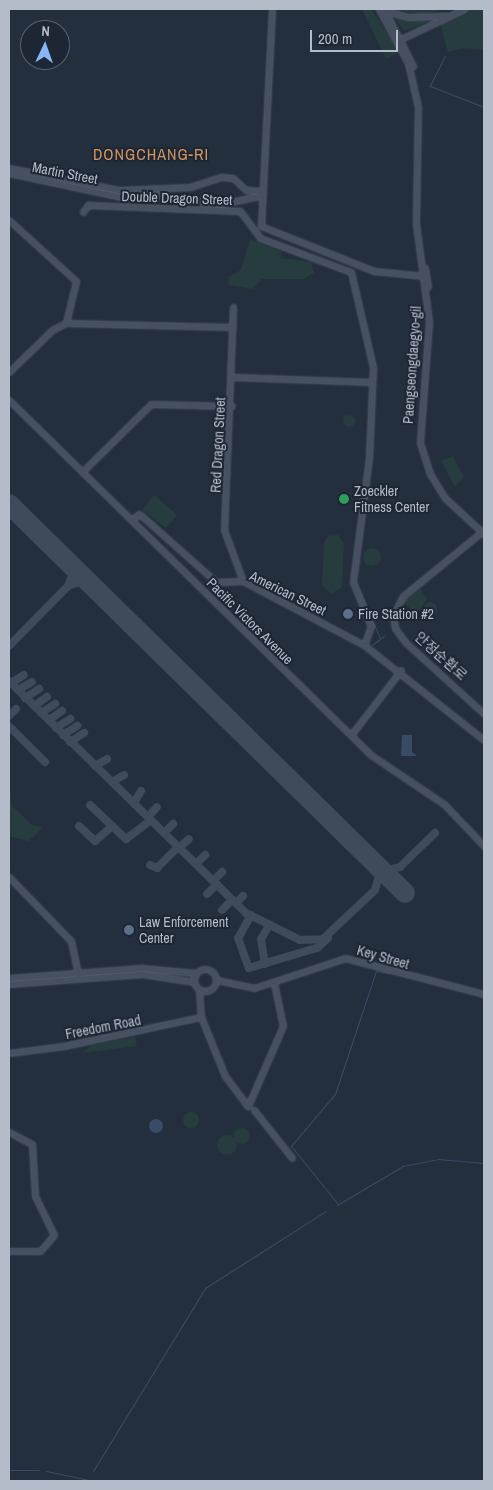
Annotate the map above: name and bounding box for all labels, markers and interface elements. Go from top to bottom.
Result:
north arrow [20,20,70,70]
scale bar [313,20,400,52]
text: N [41,22,50,40]
text: 200 m [318,28,352,49]
district label: DONGCHANG-RI [91,144,211,164]
street label: Martin Street [31,158,99,188]
street label: Double Dragon Street [121,188,233,208]
street label: Paengseongdaegyo-gil [400,306,424,424]
street label: Red Dragon Street [207,397,229,493]
place label: Zoeckler Fitness Center [354,483,429,516]
marker: Zoeckler Fitness Center [338,493,350,505]
street label: American Street [247,567,329,619]
street label: Pacific Victors Avenue [203,574,297,668]
place label: Fire Station #2 [358,606,434,622]
marker: Fire Station #2 [342,608,354,620]
street label: 안정순환로 [411,628,471,684]
place label: Law Enforcement Center [139,914,228,946]
marker: Law Enforcement Center [123,924,135,936]
street label: Key Street [355,942,411,972]
street label: Freedom Road [64,1011,142,1043]

